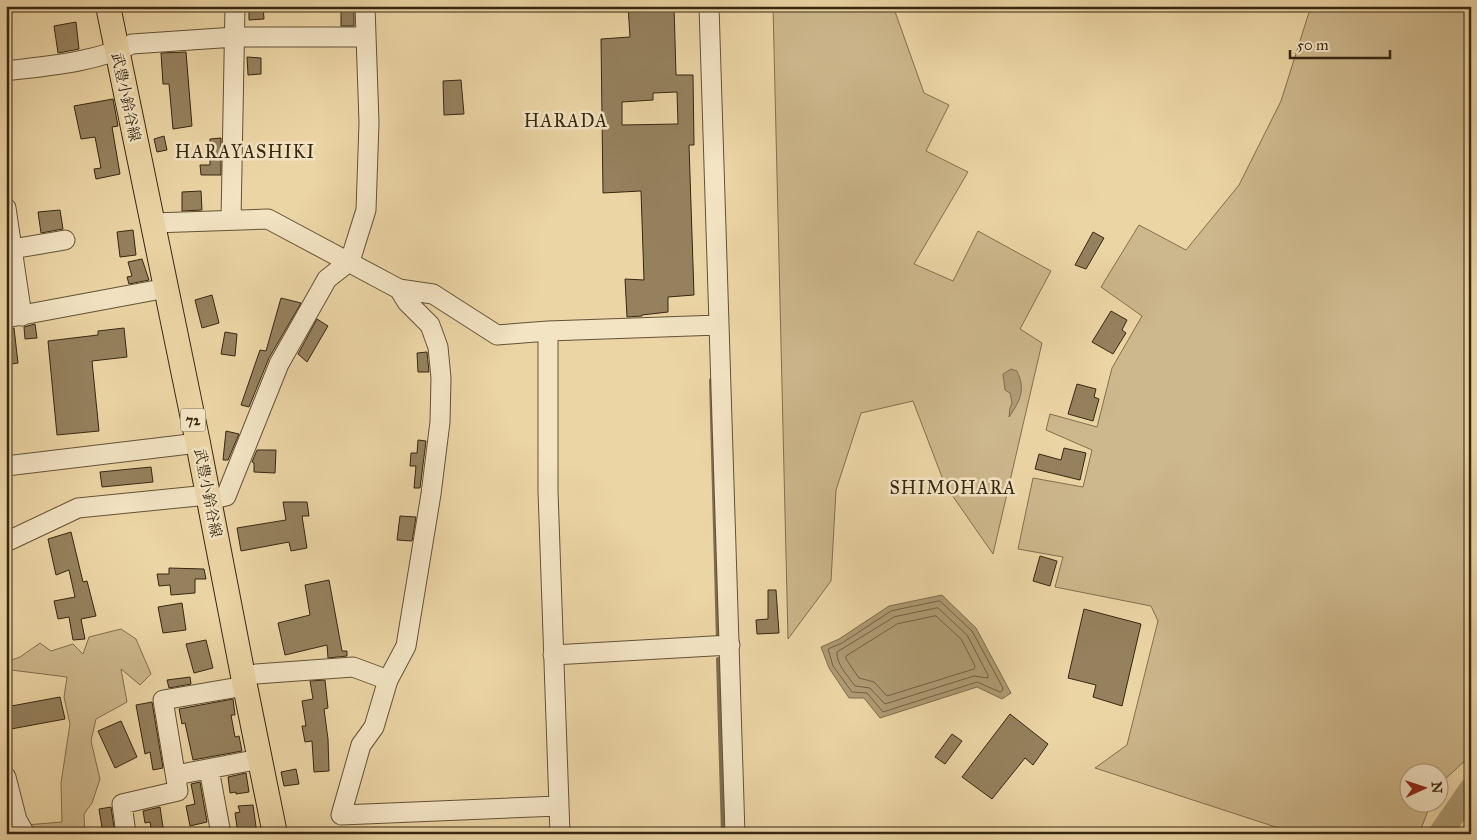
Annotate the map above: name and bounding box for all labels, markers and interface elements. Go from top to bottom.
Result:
scale bar [1290,28,1390,60]
text: 50 m [1297,36,1329,54]
street label: 武豊小鈴谷線 [108,51,144,143]
district label: HARADA [524,110,608,132]
district label: HARAYASHIKI [175,141,315,163]
road number: 72 [180,408,206,432]
street label: 武豊小鈴谷線 [191,447,225,539]
district label: SHIMOHARA [890,477,1017,499]
north arrow [1400,762,1450,812]
text: N [1428,781,1445,794]

